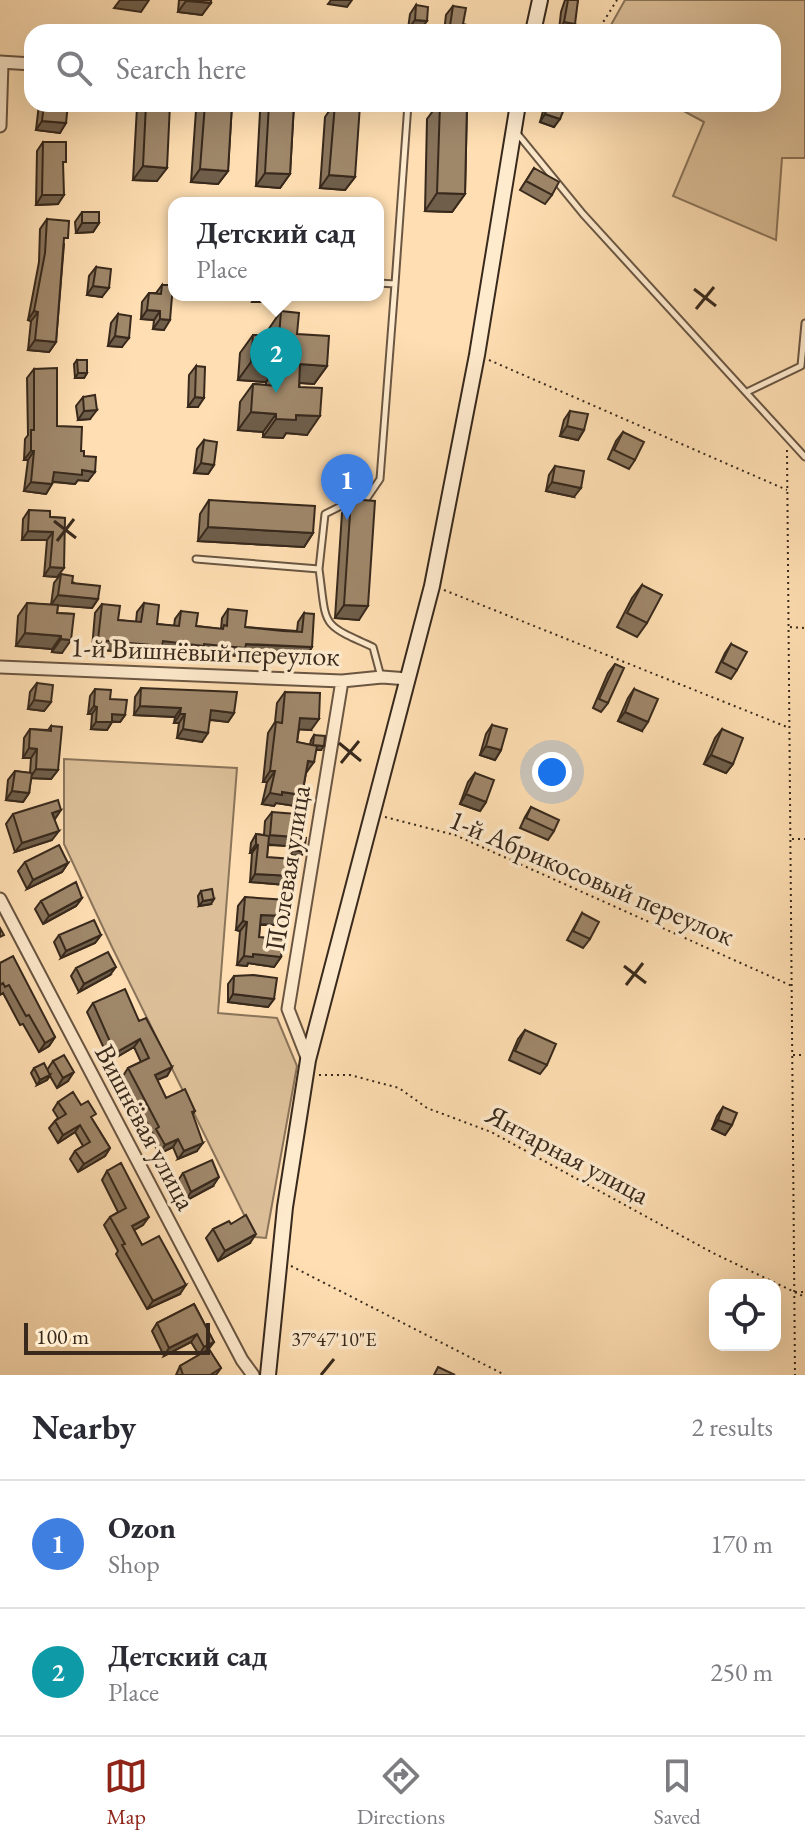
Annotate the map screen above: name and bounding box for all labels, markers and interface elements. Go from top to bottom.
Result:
search box [24,24,781,112]
icon: search [52,46,96,90]
text: Search here [116,49,246,88]
popup [168,197,384,301]
text: Детский сад [196,213,356,252]
text: Place [196,252,247,286]
pin: 2 [250,327,302,393]
pin: 1 [321,454,373,520]
street label: 1-й Вишнёвый переулок [70,628,340,674]
your location [532,752,572,792]
street label: Полевая улица [256,782,318,953]
street label: 1-й Абрикосовый переулок [444,801,740,953]
street label: Вишнёвая улица [87,1038,205,1217]
street label: Янтарная улица [479,1095,657,1212]
map controls [709,1279,781,1351]
button: locate [709,1279,781,1351]
scale bar [24,1319,210,1355]
text: 100 m [36,1322,89,1351]
text: 37°47'10"E [291,1326,377,1352]
text: Nearby [32,1405,136,1449]
text: 2 results [692,1410,773,1444]
text: Ozon [108,1508,176,1547]
text: 1 [51,1527,65,1561]
text: 170 m [710,1527,773,1561]
text: Shop [108,1547,160,1581]
text: Детский сад [108,1636,268,1675]
text: 2 [51,1655,65,1689]
text: 250 m [710,1655,773,1689]
text: Place [108,1675,159,1709]
tab: Map [104,1754,148,1831]
tab: Directions [357,1754,445,1831]
tab: Saved [654,1754,701,1831]

